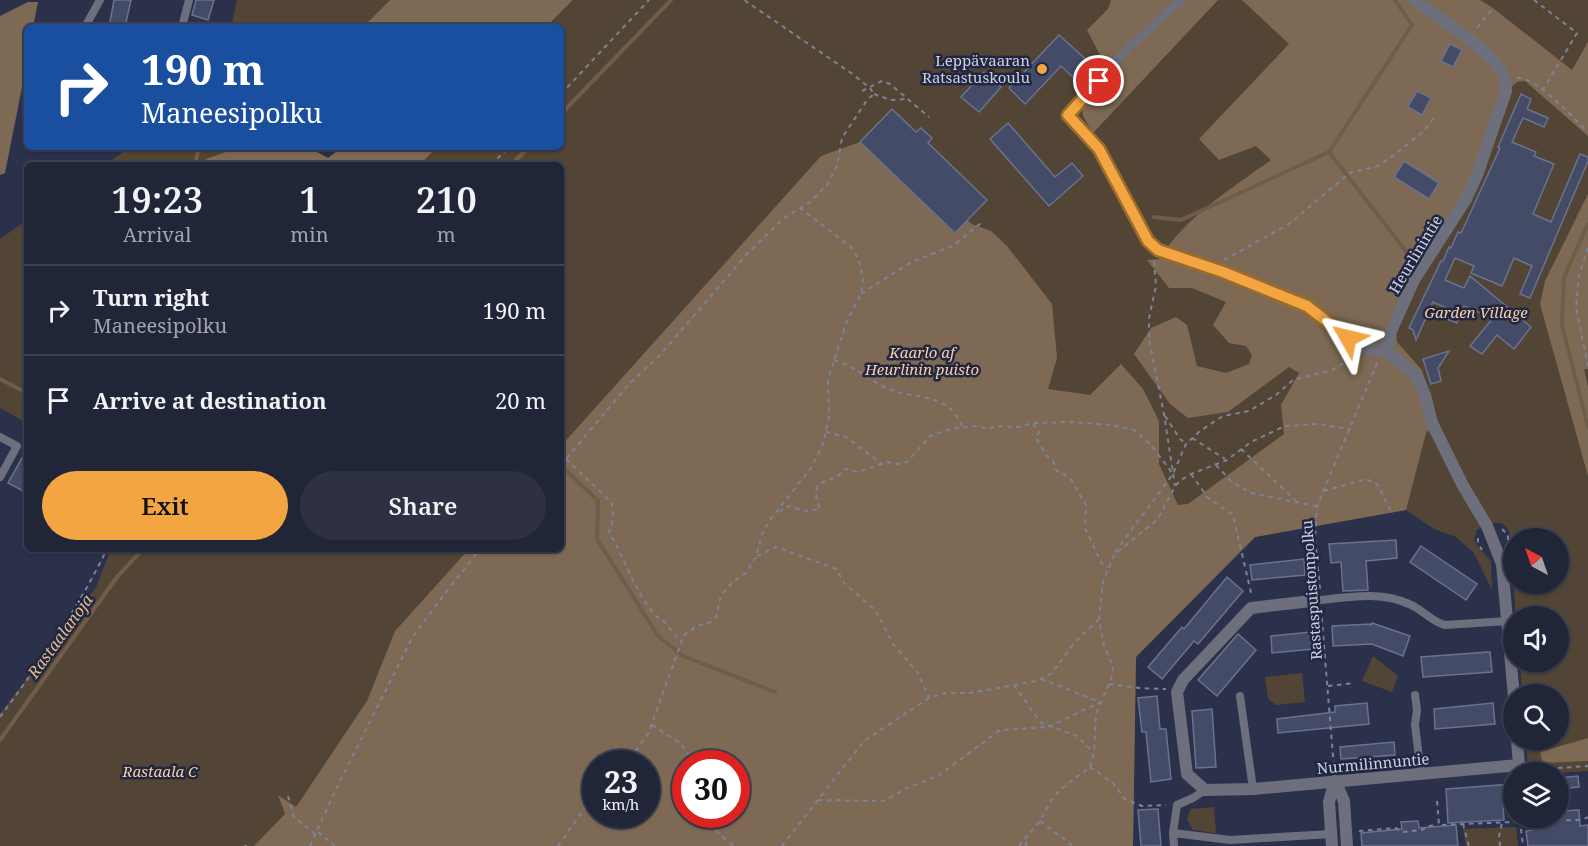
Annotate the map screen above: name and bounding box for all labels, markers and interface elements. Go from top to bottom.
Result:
text: 190 m [141,40,265,97]
icon: right [42,48,120,126]
place label: Leppävaaran Ratsastuskoulu [922,50,1030,87]
pin [1073,55,1124,106]
marker: Leppävaaran Ratsastuskoulu [1035,62,1049,76]
icon: arrive [1082,64,1115,97]
text: Maneesipolku [141,94,322,131]
text: 19:23 [111,175,203,224]
text: 1 [299,175,320,224]
text: 210 [416,175,477,224]
street label: Heurlinintie [1384,211,1446,297]
text: Arrival [123,221,191,248]
text: min [290,221,329,248]
text: m [437,221,456,248]
text: Turn right [93,282,209,312]
icon: right [42,294,75,327]
text: 190 m [483,295,546,325]
park label: Garden Village [1424,302,1528,322]
position arrow [1316,306,1380,370]
text: Maneesipolku [93,312,227,339]
park label: Kaarlo af Heurlinin puisto [864,342,979,379]
icon: arrive [42,384,75,417]
text: Arrive at destination [93,385,327,415]
text: 20 m [495,385,546,415]
button: Exit [42,471,288,540]
button: Share [300,471,546,540]
street label: Rastaspuistonpolku [1296,519,1326,661]
north arrow [1503,528,1569,594]
map controls [1503,528,1569,828]
water label: Rastaalanoja [22,589,98,683]
button: sound [1503,606,1569,672]
button: search [1503,684,1569,750]
street label: Nurmilinnuntie [1316,748,1430,778]
speed limit sign: 30 [672,750,750,828]
park label: Rastaala C [121,761,198,781]
text: 23 [604,761,638,802]
button: layers [1503,762,1569,828]
text: km/h [603,794,639,814]

